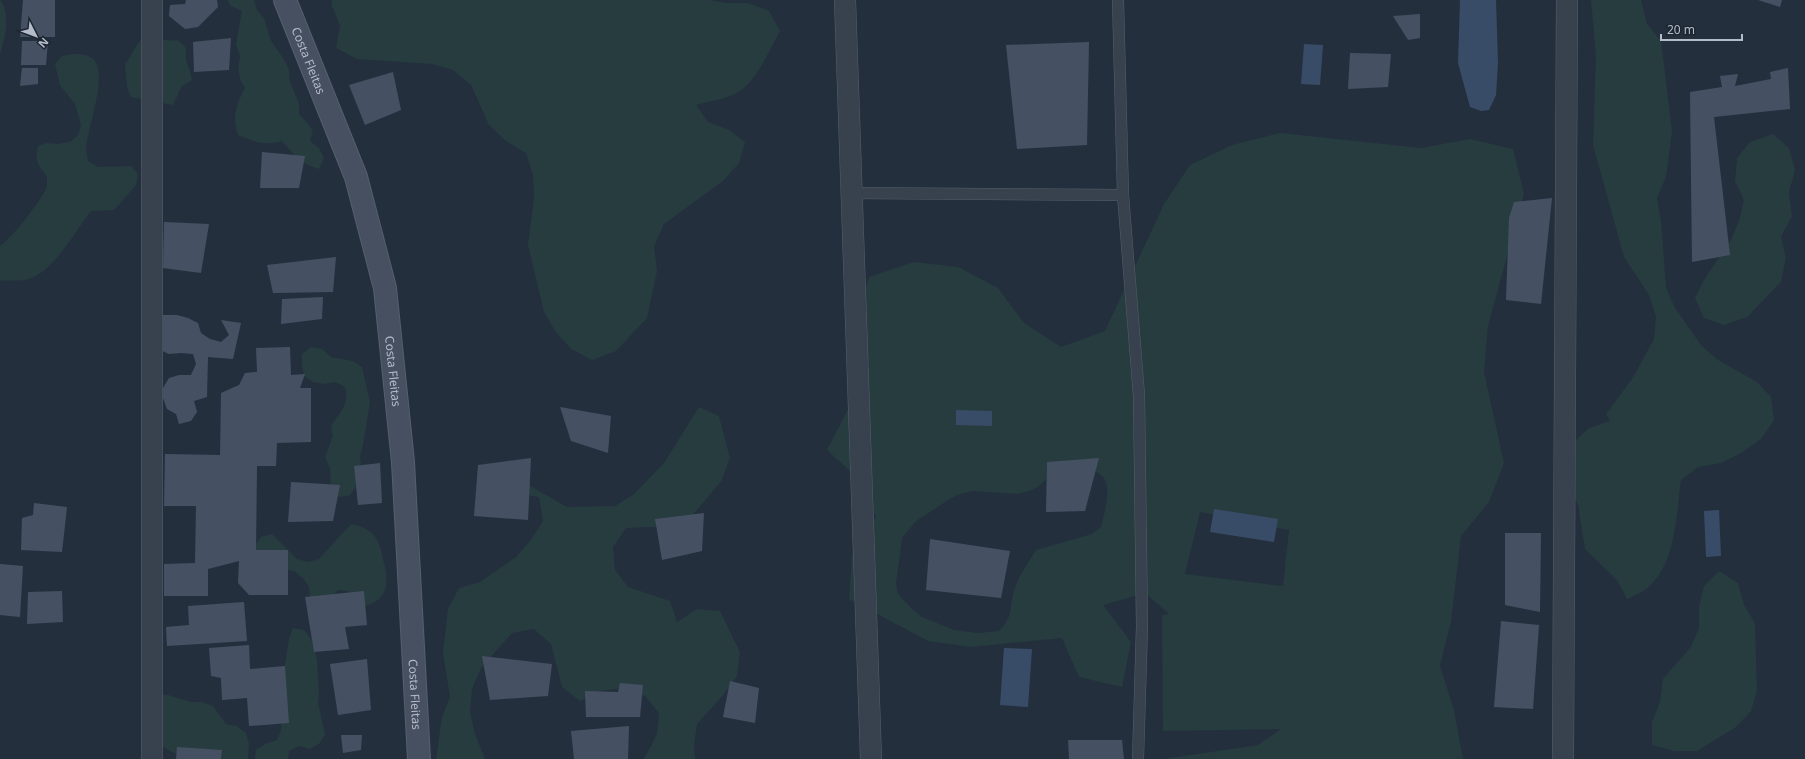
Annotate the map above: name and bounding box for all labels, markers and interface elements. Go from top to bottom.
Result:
north arrow [16,16,56,56]
scale bar [1661,16,1742,42]
text: 20 m [1667,21,1695,38]
street label: Costa Fleitas [288,24,330,97]
text: N [35,35,52,51]
street label: Costa Fleitas [381,335,406,407]
street label: Costa Fleitas [405,658,426,730]

